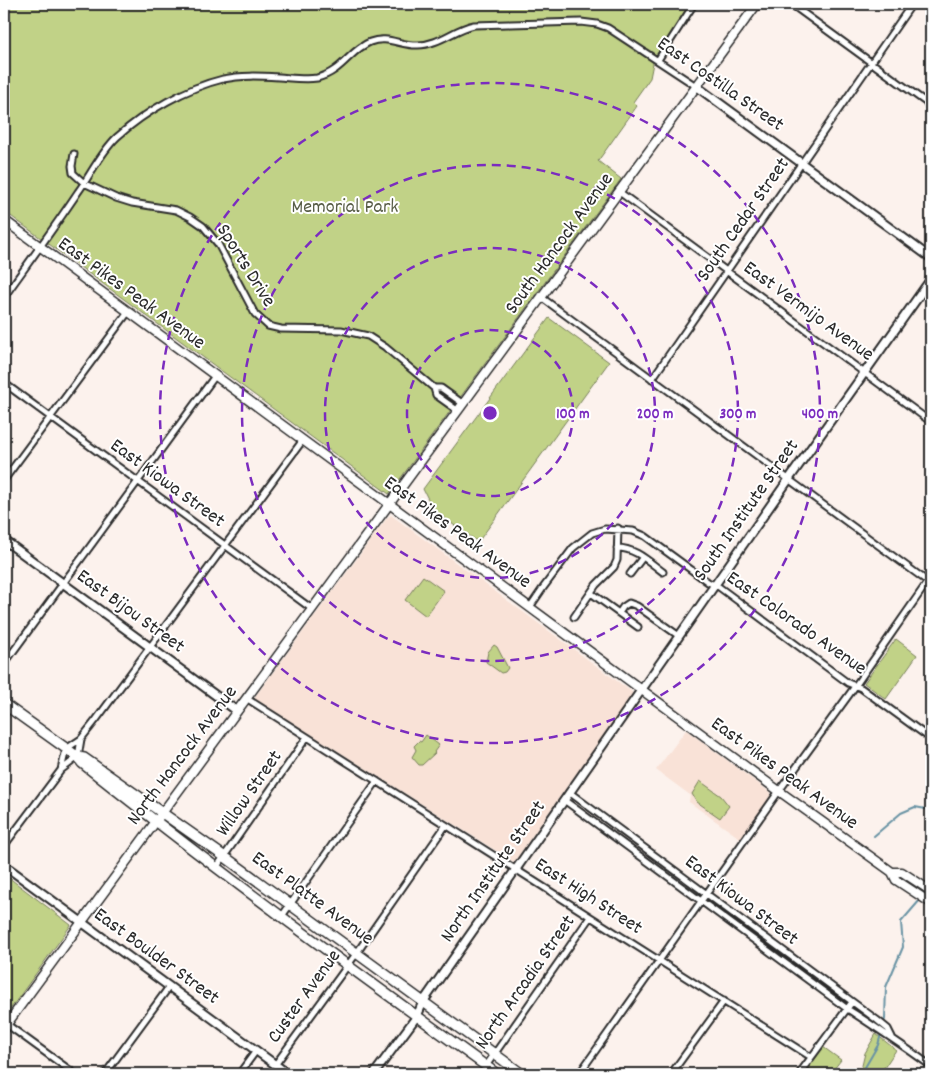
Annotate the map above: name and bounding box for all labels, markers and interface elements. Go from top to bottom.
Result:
street label: East Costilla Street [651,31,789,139]
street label: South Cedar Street [691,152,797,288]
street label: South Hancock Avenue [499,167,621,321]
park label: Memorial Park [291,194,399,222]
street label: Sports Drive [208,219,282,313]
street label: East Pikes Peak Avenue [51,231,211,357]
street label: East Vermijo Avenue [737,255,879,369]
centre of rings [481,404,499,422]
text: 100 m [556,404,590,426]
text: 200 m [637,404,673,426]
text: 300 m [720,404,756,426]
text: 400 m [802,404,838,426]
street label: East Kiowa Street [104,433,230,535]
street label: South Institute Street [687,434,807,588]
street label: East Pikes Peak Avenue [377,470,537,596]
street label: East Bijou Street [70,563,190,661]
street label: East Colorado Avenue [720,565,872,683]
street label: North Hancock Avenue [121,680,245,832]
street label: East Pikes Peak Avenue [704,711,864,837]
street label: Willow Street [210,745,290,843]
street label: North Institute Street [434,795,554,949]
street label: East Platte Avenue [245,845,379,953]
street label: East Kiowa Street [678,849,804,953]
street label: East High Street [528,852,648,942]
street label: East Boulder Street [87,902,225,1012]
street label: North Arcadia Street [469,910,583,1056]
street label: Custer Avenue [261,944,349,1050]

